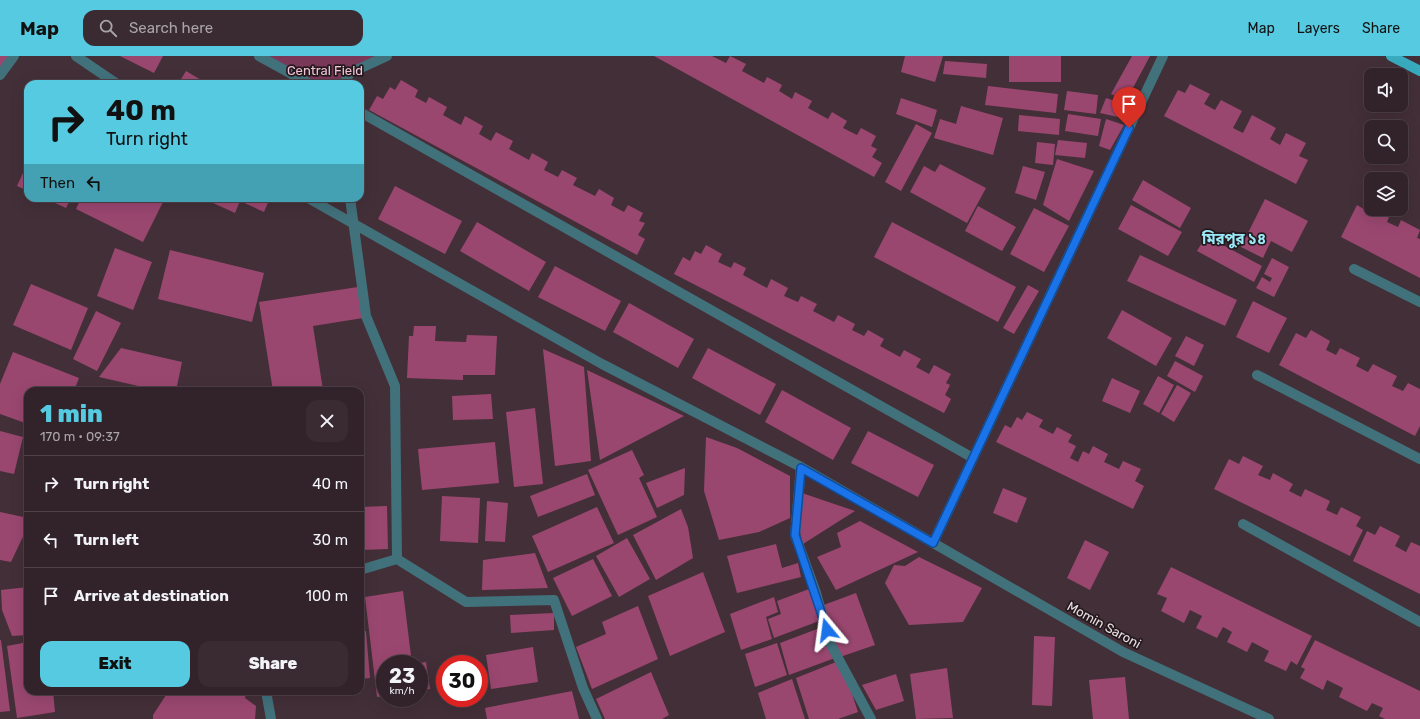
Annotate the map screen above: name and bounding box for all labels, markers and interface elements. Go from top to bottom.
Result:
search box [83,10,363,46]
text: Map [20,17,59,40]
icon: search [97,17,119,39]
text: Search here [129,19,213,37]
text: Map [1248,20,1275,37]
text: Layers [1297,20,1340,37]
text: Share [1362,20,1400,37]
park label: Central Field [287,63,363,78]
map controls [1364,68,1408,216]
button: sound [1364,68,1408,112]
pin [1112,87,1146,128]
icon: arrive [1118,93,1140,115]
text: 40 m [106,94,176,127]
icon: right [40,96,92,148]
button: search [1364,120,1408,164]
text: Turn right [106,128,188,150]
icon: left [83,172,105,194]
button: layers [1364,172,1408,216]
text: Then [40,174,75,192]
district label: মিরপুর ১৪ [1201,230,1266,249]
text: 1 min [40,400,103,428]
button: close [306,400,348,442]
text: 170 m · 09:37 [40,429,120,444]
icon: right [40,473,62,495]
text: Turn right [74,475,149,493]
text: 40 m [312,475,348,493]
icon: left [40,529,62,551]
text: Turn left [74,531,139,549]
text: 30 m [312,531,348,549]
icon: arrive [40,585,62,607]
text: Arrive at destination [74,587,229,605]
text: 100 m [306,587,348,605]
street label: Momin Saroni [1064,599,1144,651]
position arrow [806,609,848,651]
button: Exit [40,641,190,687]
button: Share [198,641,348,687]
speed limit sign: 30 [436,655,488,707]
text: 23 [389,664,415,688]
text: km/h [390,685,414,697]

